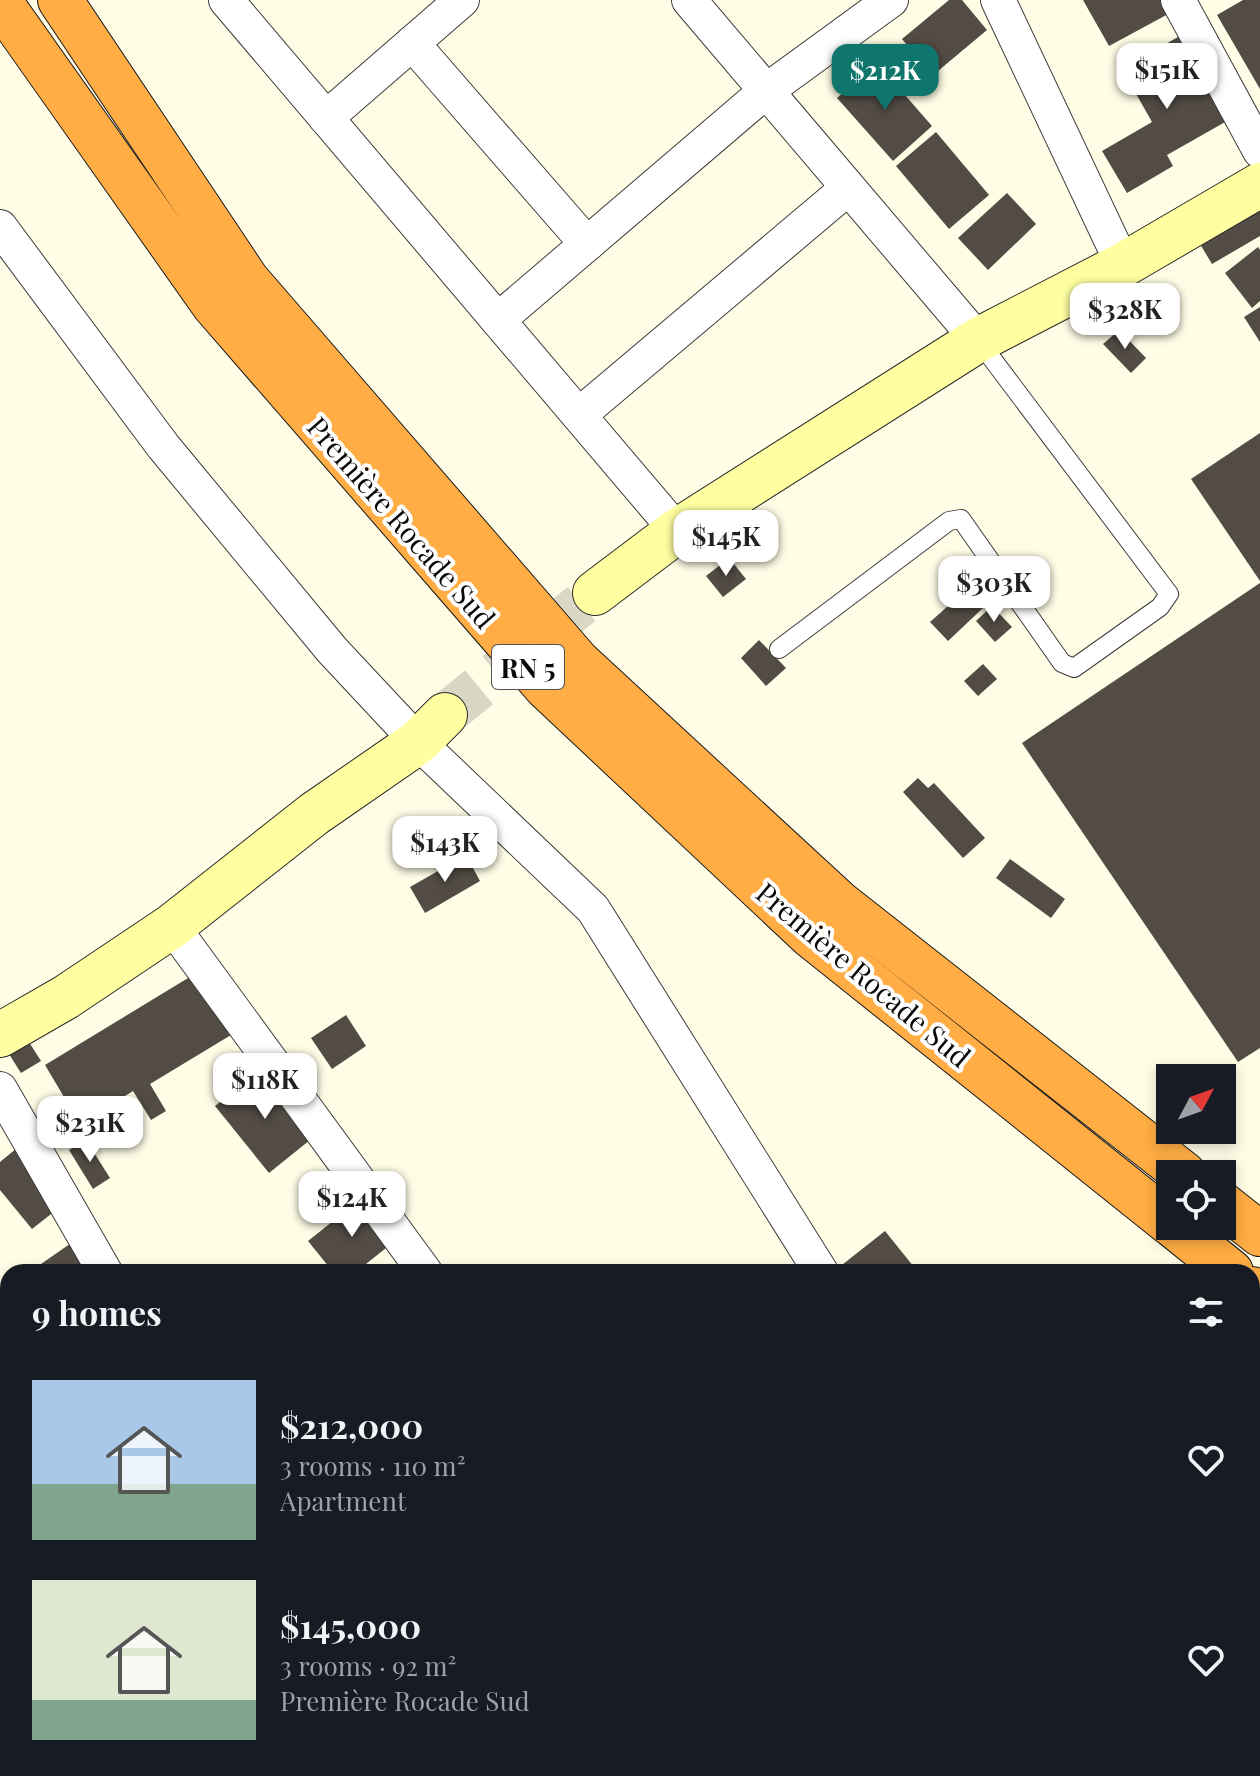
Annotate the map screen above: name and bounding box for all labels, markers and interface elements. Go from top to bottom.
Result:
pin: $151K [1111,43,1223,111]
pin: $212K [829,44,941,112]
text: $151K [1134,51,1200,86]
text: $212K [850,52,920,87]
pin: $328K [1069,283,1181,351]
text: $328K [1088,291,1162,326]
street label: Première Rocade Sud [300,408,504,636]
pin: $145K [670,510,782,578]
text: $145K [691,518,761,553]
pin: $303K [938,556,1050,624]
text: $303K [956,564,1032,599]
road number: RN 5 [492,645,564,689]
pin: $143K [389,816,501,884]
text: $143K [410,824,480,859]
street label: Première Rocade Sud [749,873,979,1075]
pin: $118K [209,1053,321,1121]
text: $118K [231,1061,299,1096]
north arrow [1156,1064,1236,1144]
map controls [1156,1064,1236,1240]
pin: $231K [34,1096,146,1164]
text: $231K [55,1104,125,1139]
button: locate [1156,1160,1236,1240]
pin: $124K [296,1171,408,1239]
text: $124K [317,1179,387,1214]
text: 9 homes [32,1289,162,1335]
icon: filters [1184,1290,1228,1334]
text: $212,000 [280,1402,423,1448]
icon: home [96,1412,192,1508]
icon: heart [1184,1438,1228,1482]
text: 3 rooms · 110 m² [280,1448,465,1483]
text: Apartment [280,1483,406,1518]
text: $145,000 [280,1602,421,1648]
icon: home [96,1612,192,1708]
icon: heart [1184,1638,1228,1682]
text: 3 rooms · 92 m² [280,1648,456,1683]
text: Première Rocade Sud [280,1683,530,1718]

